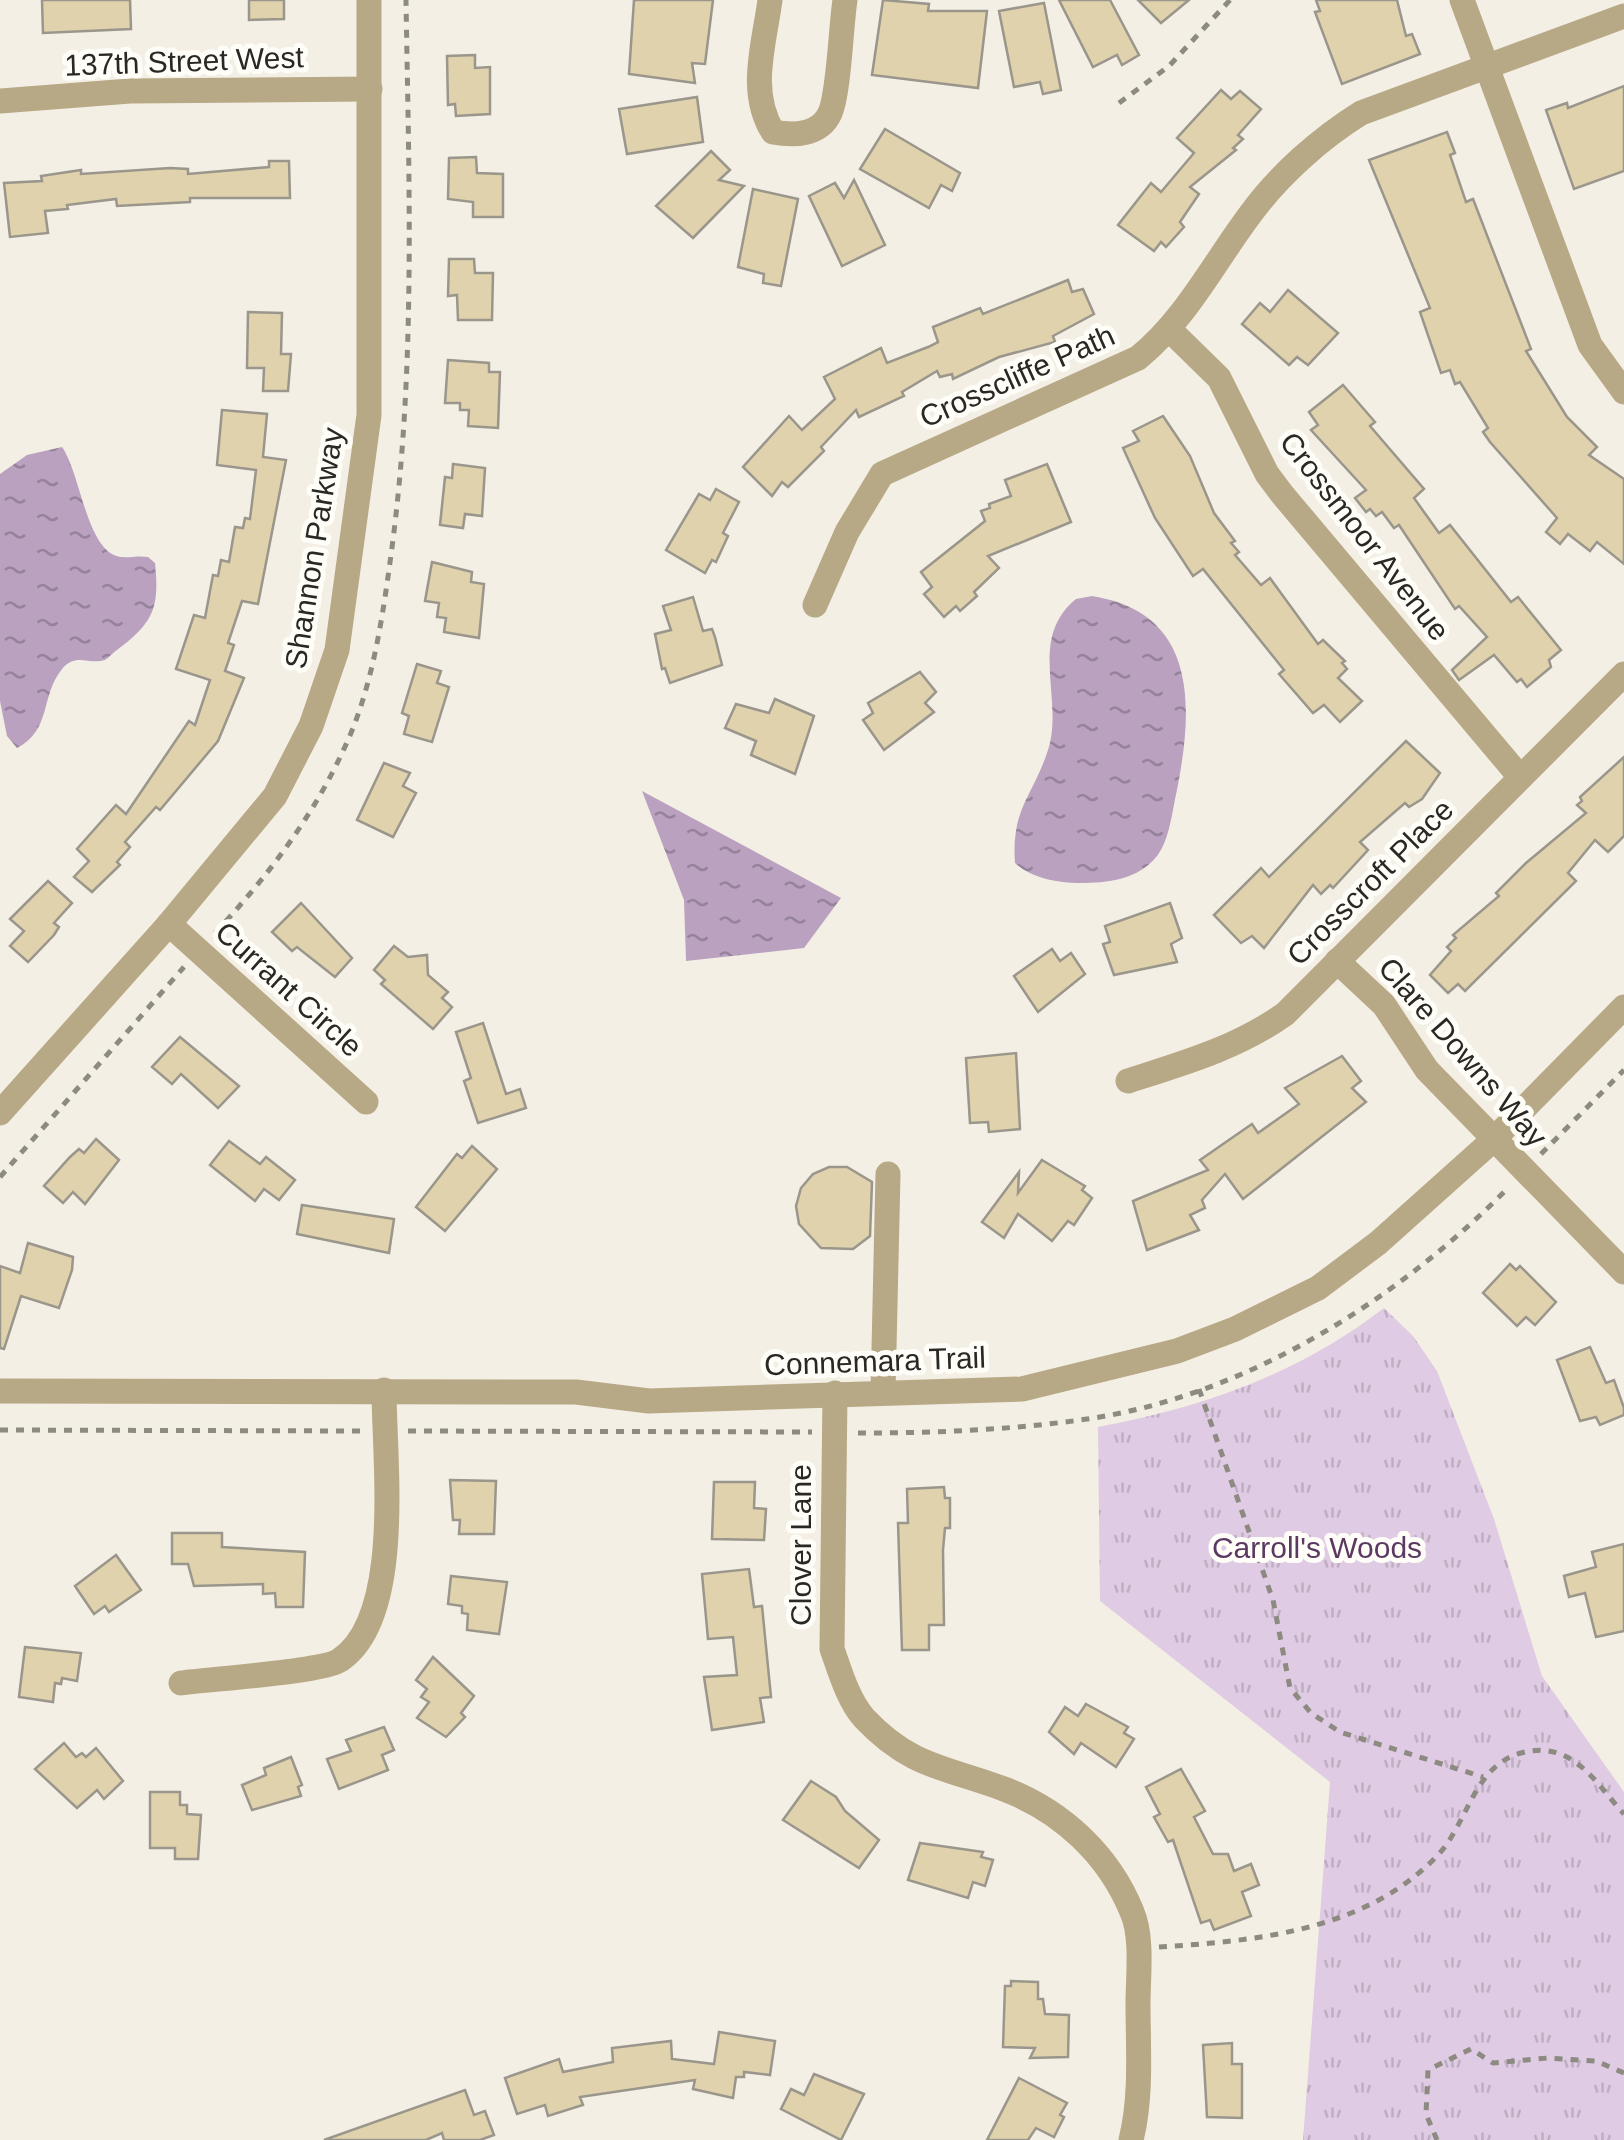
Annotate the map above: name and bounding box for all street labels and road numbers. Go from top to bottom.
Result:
street label: 137th Street West [64,40,305,82]
street label: Crosscliffe Path [915,318,1119,434]
street label: Shannon Parkway [279,425,349,671]
street label: Crossmoor Avenue [1274,426,1456,646]
street label: Crosscroft Place [1281,793,1459,971]
street label: Currant Circle [209,915,369,1063]
street label: Clare Downs Way [1372,951,1554,1153]
street label: Connemara Trail [764,1341,986,1381]
street label: Clover Lane [784,1464,817,1626]

